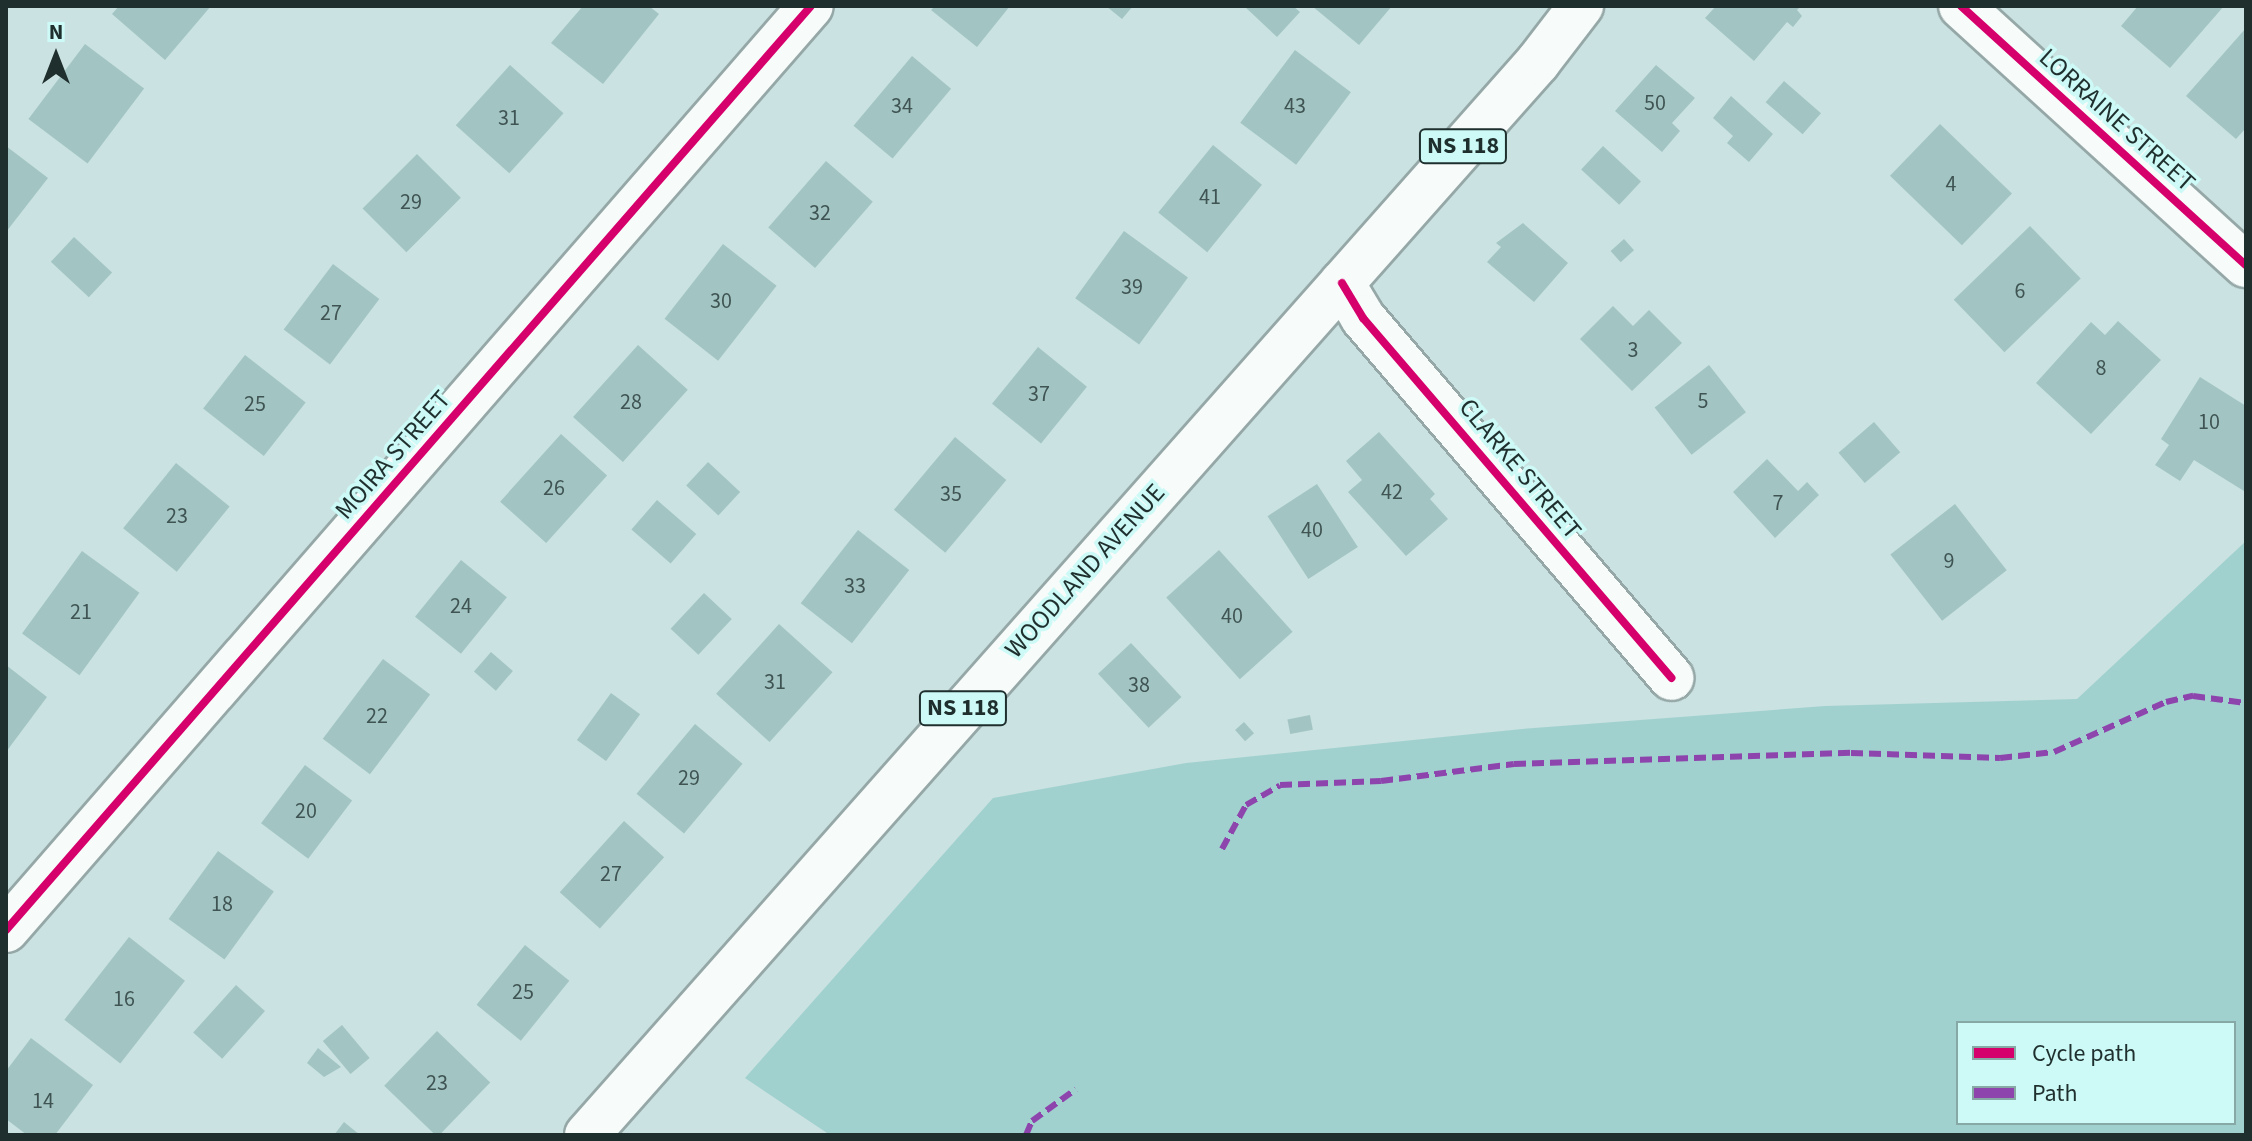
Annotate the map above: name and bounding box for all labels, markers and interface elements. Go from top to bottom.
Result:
north arrow [16,16,96,96]
text: N [49,16,63,48]
street label: LORRAINE STREET [2033,42,2201,198]
house number: 50 [1644,91,1666,117]
house number: 34 [891,94,913,120]
house number: 43 [1284,94,1306,120]
house number: 31 [498,106,520,132]
road number: NS 118 [1417,126,1509,166]
house number: 4 [1946,172,1956,198]
house number: 41 [1199,185,1221,211]
house number: 29 [400,190,422,216]
house number: 32 [809,201,831,227]
house number: 39 [1121,275,1143,301]
house number: 6 [2015,279,2025,305]
house number: 30 [710,289,732,315]
house number: 27 [320,301,342,327]
house number: 3 [1628,338,1638,364]
house number: 8 [2096,356,2106,382]
house number: 37 [1028,382,1050,408]
street label: MOIRA STREET [329,384,457,526]
house number: 5 [1698,389,1708,415]
house number: 28 [620,390,642,416]
house number: 25 [244,392,266,418]
street label: CLARKE STREET [1452,392,1588,546]
house number: 10 [2198,410,2220,436]
house number: 26 [543,476,565,502]
street label: WOODLAND AVENUE [999,477,1171,665]
house number: 42 [1381,480,1403,506]
house number: 35 [940,482,962,508]
house number: 7 [1773,491,1783,517]
house number: 23 [166,504,188,530]
house number: 40 [1301,518,1323,544]
house number: 9 [1944,549,1954,575]
house number: 33 [844,574,866,600]
house number: 24 [450,594,472,620]
house number: 21 [70,600,92,626]
house number: 40 [1221,604,1243,630]
house number: 31 [764,670,786,696]
house number: 38 [1128,673,1150,699]
road number: NS 118 [917,688,1009,728]
house number: 22 [366,704,388,730]
house number: 29 [678,766,700,792]
house number: 20 [295,799,317,825]
house number: 27 [600,862,622,888]
house number: 18 [211,892,233,918]
house number: 25 [512,980,534,1006]
house number: 16 [113,987,135,1013]
legend [1956,1021,2236,1125]
text: Cycle path [2032,1036,2136,1071]
house number: 23 [426,1071,448,1097]
text: Path [2032,1076,2078,1111]
house number: 14 [32,1089,54,1115]

